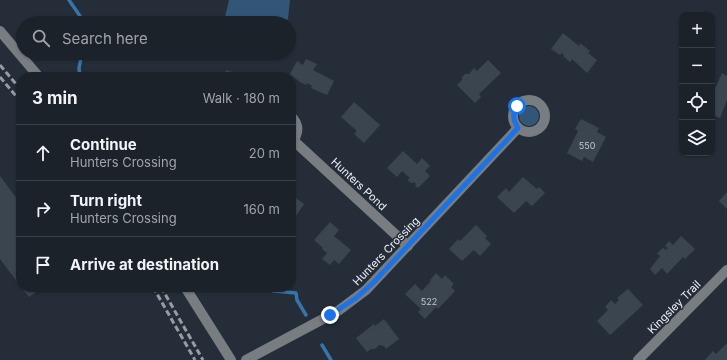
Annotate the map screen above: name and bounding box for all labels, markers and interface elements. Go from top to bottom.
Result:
map controls [679,12,715,156]
button: + [679,12,715,48]
search box [16,16,296,60]
icon: search [30,27,52,49]
text: Search here [62,29,148,48]
button: − [679,48,715,84]
button: locate [679,84,715,120]
text: 3 min [32,88,78,108]
text: Walk · 180 m [203,90,280,106]
route start [508,97,526,115]
button: layers [679,120,715,156]
text: Continue [70,135,137,154]
house number: 550 [579,140,596,151]
icon: ahead [32,142,54,164]
text: 20 m [249,145,280,161]
text: Hunters Crossing [70,154,177,170]
street label: Hunters Pond [328,155,390,213]
text: Turn right [70,191,142,210]
icon: right [32,198,54,220]
text: 160 m [243,201,280,217]
text: Hunters Crossing [70,210,177,226]
street label: Hunters Crossing [350,214,422,288]
icon: arrive [32,254,54,276]
text: Arrive at destination [70,255,219,274]
street label: Kingsley Trail [644,277,704,337]
house number: 522 [421,296,437,307]
route end [321,306,339,324]

